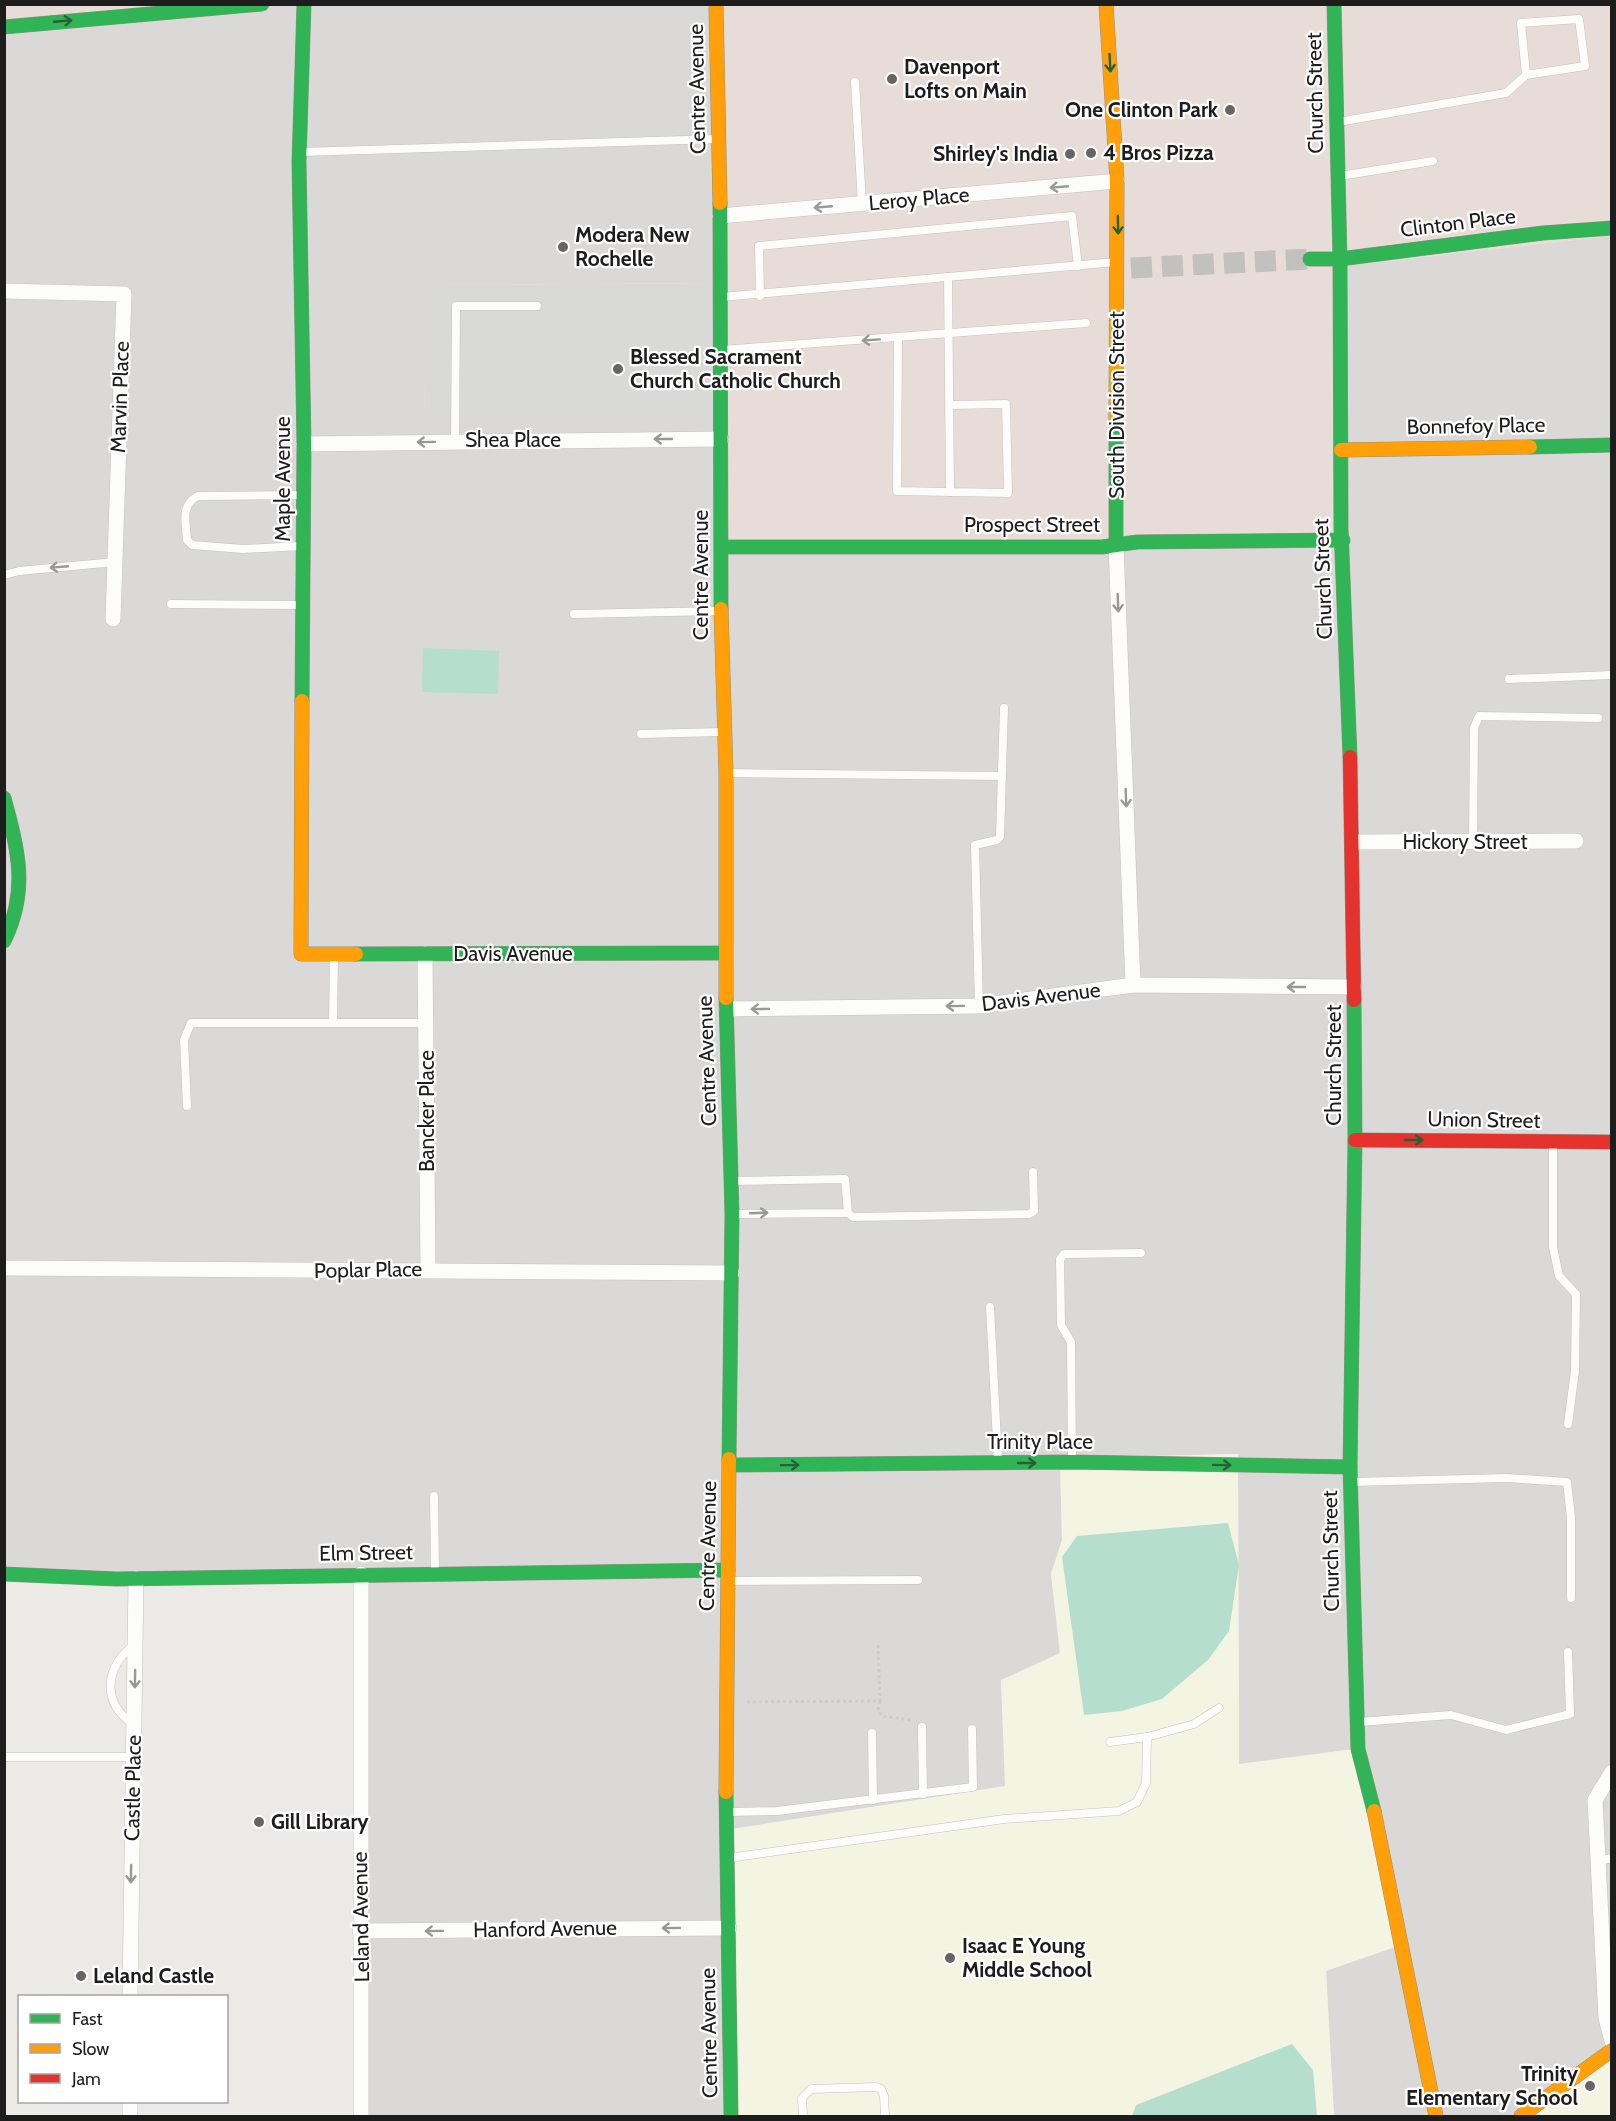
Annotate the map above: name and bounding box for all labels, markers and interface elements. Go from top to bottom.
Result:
one-way arrow [52,15,72,26]
street label: Centre Avenue [683,23,710,154]
street label: Church Street [1301,32,1328,154]
one-way arrow [1104,52,1115,72]
place label: Davenport Lofts on Main [904,54,1027,103]
marker: Davenport Lofts on Main [885,72,899,86]
place label: One Clinton Park [1065,97,1219,122]
marker: One Clinton Park [1223,103,1237,117]
place label: 4 Bros Pizza [1103,140,1214,165]
place label: Shirley's India [933,141,1059,166]
marker: 4 Bros Pizza [1084,146,1098,160]
marker: Shirley's India [1063,147,1077,161]
street label: Leroy Place [867,182,971,215]
one-way arrow [1049,182,1069,193]
one-way arrow [813,202,833,213]
street label: Clinton Place [1399,203,1517,242]
one-way arrow [1112,214,1123,234]
place label: Modera New Rochelle [575,222,690,271]
marker: Modera New Rochelle [556,240,570,254]
street label: South Division Street [1104,311,1129,499]
one-way arrow [861,334,881,345]
street label: Marvin Place [105,340,134,453]
place label: Blessed Sacrament Church Catholic Church [630,344,841,393]
marker: Blessed Sacrament Church Catholic Church [611,362,625,376]
street label: Bonnefoy Place [1406,412,1546,439]
street label: Maple Avenue [270,416,295,542]
street label: Shea Place [465,427,561,452]
one-way arrow [653,433,673,445]
one-way arrow [416,436,436,447]
street label: Centre Avenue [688,510,713,640]
street label: Prospect Street [964,512,1100,537]
street label: Church Street [1308,518,1337,640]
one-way arrow [50,562,70,573]
one-way arrow [1113,593,1124,613]
one-way arrow [1120,788,1131,808]
street label: Hickory Street [1402,829,1528,854]
street label: Davis Avenue [453,941,573,966]
street label: Davis Avenue [980,977,1102,1016]
one-way arrow [1286,981,1306,993]
street label: Centre Avenue [692,995,721,1127]
one-way arrow [946,1000,966,1012]
one-way arrow [751,1003,771,1015]
street label: Church Street [1321,1004,1346,1126]
street label: Bancker Place [414,1050,439,1172]
street label: Union Street [1427,1106,1541,1133]
one-way arrow [1403,1134,1423,1146]
one-way arrow [748,1208,768,1219]
street label: Poplar Place [314,1256,423,1283]
street label: Trinity Place [987,1429,1093,1454]
one-way arrow [1016,1457,1036,1468]
one-way arrow [779,1459,799,1471]
one-way arrow [1211,1459,1231,1470]
street label: Centre Avenue [694,1480,721,1611]
street label: Church Street [1317,1490,1344,1612]
street label: Elm Street [319,1539,413,1566]
one-way arrow [129,1669,141,1689]
street label: Castle Place [119,1734,146,1841]
place label: Gill Library [271,1809,369,1834]
marker: Gill Library [252,1815,266,1829]
street label: Leland Avenue [347,1851,374,1983]
one-way arrow [126,1864,137,1884]
street label: Hanford Avenue [473,1915,617,1942]
one-way arrow [661,1922,681,1934]
one-way arrow [424,1925,444,1937]
place label: Isaac E Young Middle School [962,1933,1093,1982]
marker: Isaac E Young Middle School [943,1951,957,1965]
place label: Leland Castle [93,1963,214,1988]
street label: Centre Avenue [695,1967,722,2098]
marker: Leland Castle [74,1969,88,1983]
legend [18,1995,228,2103]
text: Fast [72,2008,103,2030]
text: Slow [72,2038,109,2060]
place label: Trinity Elementary School [1406,2061,1579,2110]
text: Jam [71,2068,101,2090]
marker: Trinity Elementary School [1583,2079,1597,2093]

